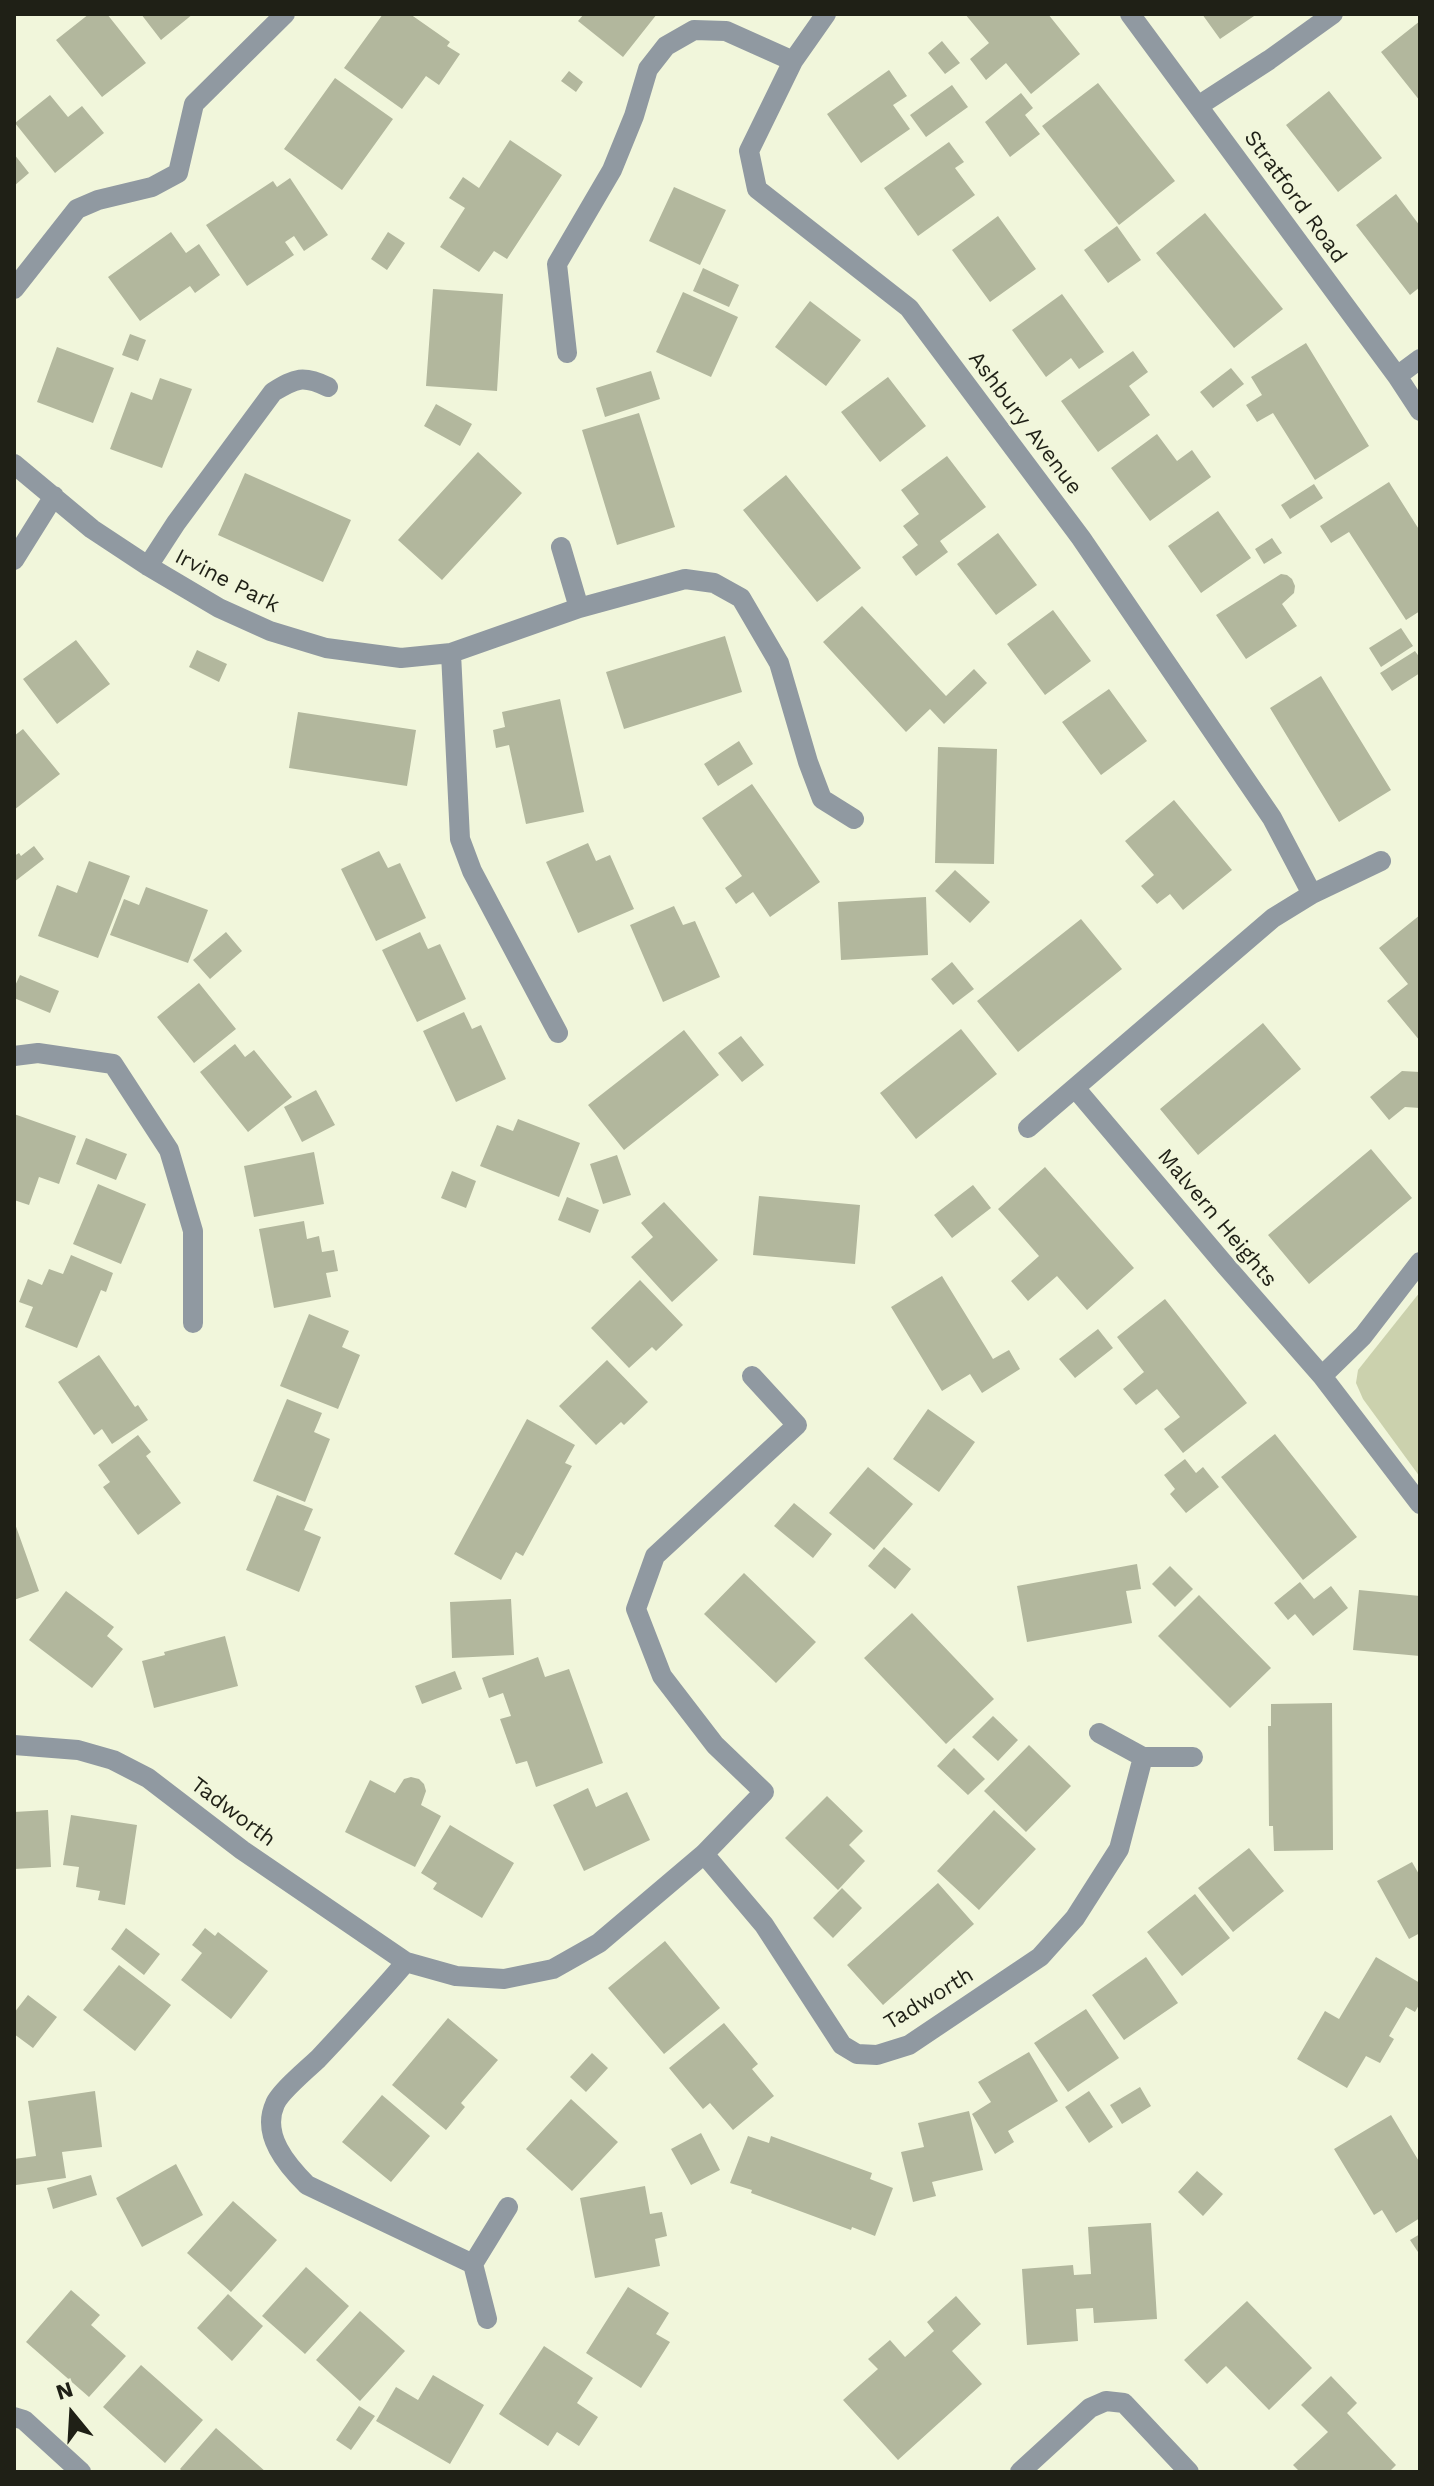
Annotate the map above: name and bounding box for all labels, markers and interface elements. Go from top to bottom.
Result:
street label: Stratford Road [1238,125,1352,269]
street label: Ashbury Avenue [963,346,1087,500]
street label: Irvine Park [170,543,284,619]
street label: Malvern Heights [1152,1144,1282,1292]
street label: Tadworth [185,1771,281,1853]
street label: Tadworth [879,1962,979,2036]
north arrow [32,2374,112,2454]
text: N [53,2376,76,2405]

